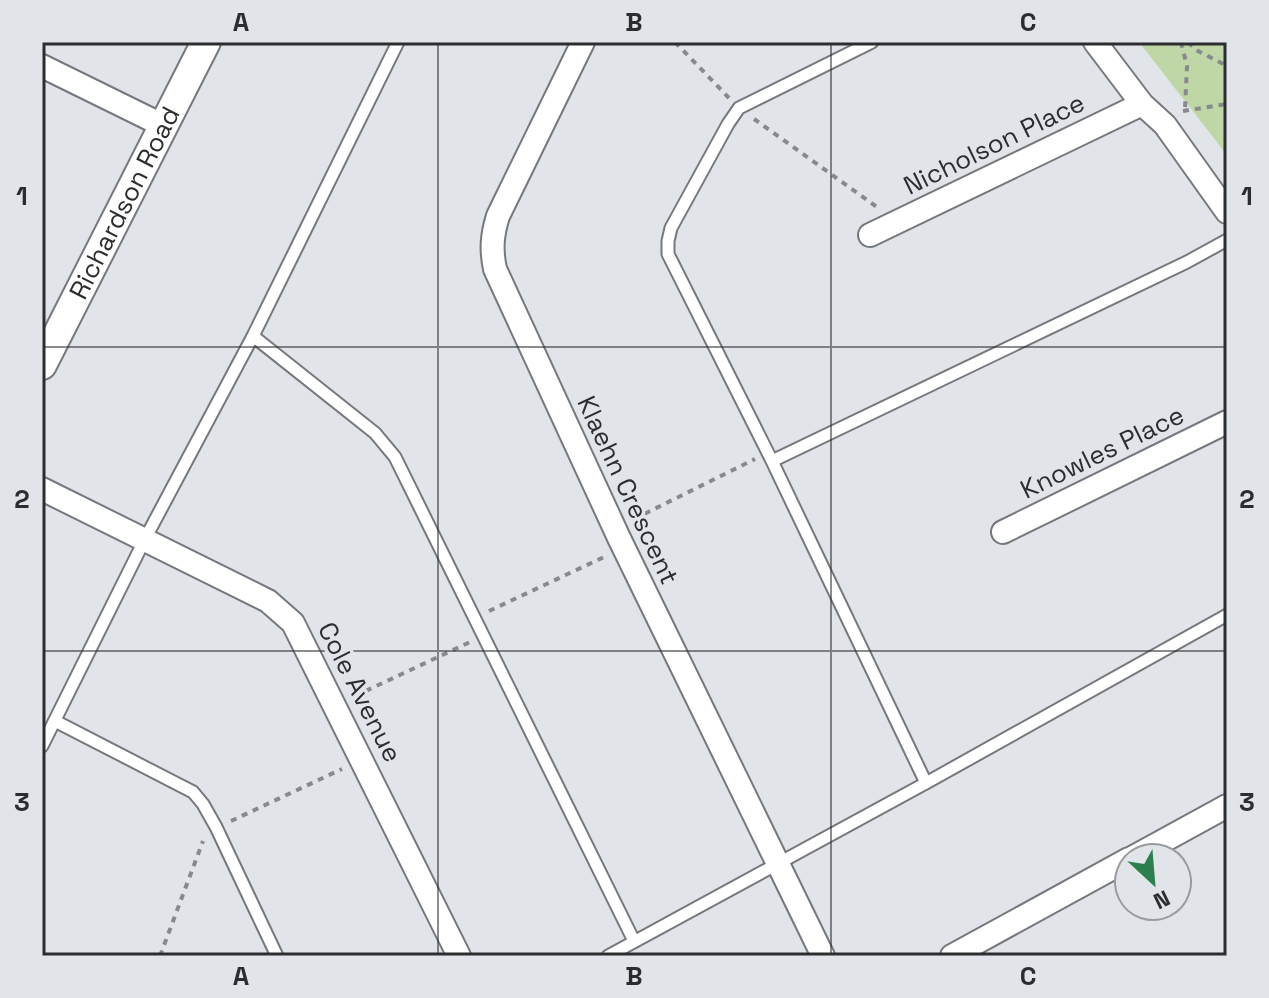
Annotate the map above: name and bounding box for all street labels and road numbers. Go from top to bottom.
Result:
street label: Nicholson Place [898,85,1090,203]
street label: Richardson Road [61,101,187,305]
street label: Klaehn Crescent [569,390,687,590]
street label: Knowles Place [1014,398,1190,506]
street label: Cole Avenue [310,616,410,768]

